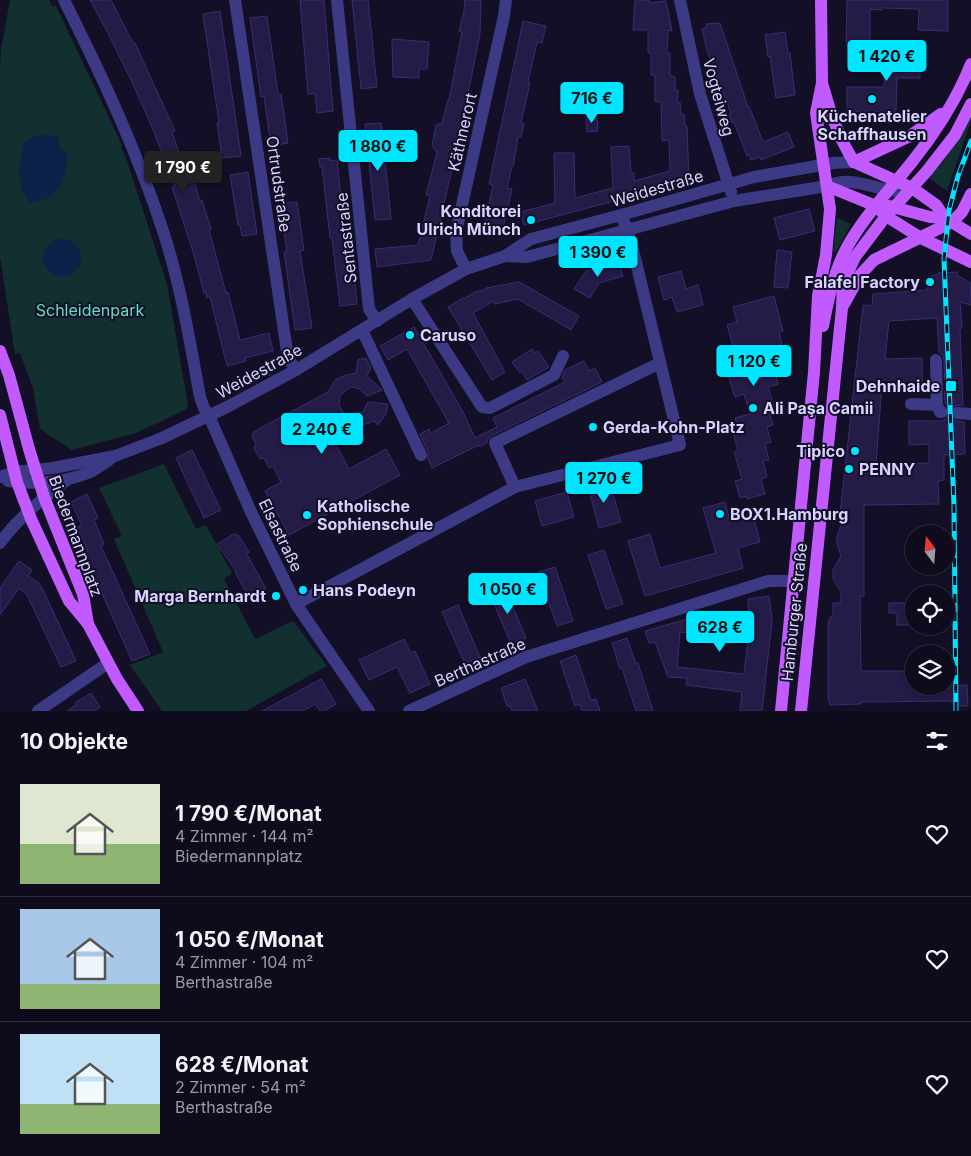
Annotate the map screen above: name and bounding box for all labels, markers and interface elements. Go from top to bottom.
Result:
pin: 1 420 € [841,39,933,82]
text: 1 420 € [858,46,916,66]
street label: Vogteiweg [699,56,739,138]
pin: 716 € [557,82,627,124]
text: 716 € [571,88,613,108]
street label: Käthnerort [443,91,481,173]
marker: Küchenatelier Schaffhausen [866,93,878,105]
place label: Küchenatelier Schaffhausen [817,106,927,144]
pin: 1 880 € [332,130,424,172]
street label: Ortrudstraße [262,135,296,233]
text: 1 880 € [349,136,407,156]
pin: 1 790 € [137,150,229,193]
text: 1 790 € [155,157,211,177]
street label: Weidestraße [609,165,705,211]
street label: Sentastraße [331,192,361,284]
place label: Konditorei Ulrich Münch [417,201,521,239]
marker: Konditorei Ulrich Münch [525,214,537,226]
pin: 1 390 € [552,236,644,278]
text: 1 390 € [570,242,626,262]
place label: Falafel Factory [805,272,920,292]
marker: Falafel Factory [924,276,936,288]
park label: Schleidenpark [36,300,144,320]
place label: Caruso [420,325,477,345]
marker: Caruso [404,329,416,341]
street label: Weidestraße [213,339,305,403]
pin: 1 120 € [708,344,800,387]
text: 1 120 € [727,351,781,371]
place label: Dehnhaide [856,376,940,396]
marker: Dehnhaide [944,379,958,393]
place label: Ali Paşa Camii [763,398,873,418]
marker: Ali Paşa Camii [747,402,759,414]
pin: 2 240 € [276,412,368,455]
place label: Gerda-Kohn-Platz [603,417,745,437]
text: 2 240 € [292,419,352,439]
marker: Gerda-Kohn-Platz [587,421,599,433]
place label: Tipico [796,441,845,461]
marker: Tipico [849,445,861,457]
place label: PENNY [859,459,915,479]
pin: 1 270 € [558,462,650,504]
marker: PENNY [843,463,855,475]
text: 1 270 € [576,468,632,488]
street label: Biedermannplatz [45,473,107,599]
street label: Elsastraße [255,495,307,575]
place label: Katholische Sophienschule [317,496,433,534]
place label: BOX1.Hamburg [730,504,848,524]
marker: BOX1.Hamburg [714,508,726,520]
marker: Katholische Sophienschule [301,509,313,521]
north arrow [905,525,955,575]
map controls [905,525,955,695]
street label: Hamburger Straße [777,542,811,682]
pin: 1 050 € [462,572,554,615]
text: 1 050 € [479,579,537,599]
place label: Hans Podeyn [313,580,416,600]
marker: Hans Podeyn [297,584,309,596]
button: locate [905,585,955,635]
place label: Marga Bernhardt [134,586,266,606]
marker: Marga Bernhardt [270,590,282,602]
pin: 628 € [685,610,755,653]
text: 628 € [697,617,743,637]
street label: Berthastraße [431,633,529,691]
button: layers [905,645,955,695]
icon: filters [923,727,951,755]
text: 10 Objekte [20,729,128,754]
text: 1 790 €/Monat [175,801,322,826]
icon: home [60,804,120,864]
icon: heart [923,820,951,848]
text: 4 Zimmer · 144 m² [175,826,314,846]
text: Biedermannplatz [175,846,303,866]
text: 1 050 €/Monat [175,927,324,952]
icon: home [60,929,120,989]
icon: heart [923,945,951,973]
text: 4 Zimmer · 104 m² [175,952,313,972]
text: Berthastraße [175,972,273,992]
text: 628 €/Monat [175,1052,308,1077]
icon: home [60,1054,120,1114]
icon: heart [923,1070,951,1098]
text: 2 Zimmer · 54 m² [175,1077,306,1097]
text: Berthastraße [175,1097,273,1117]

